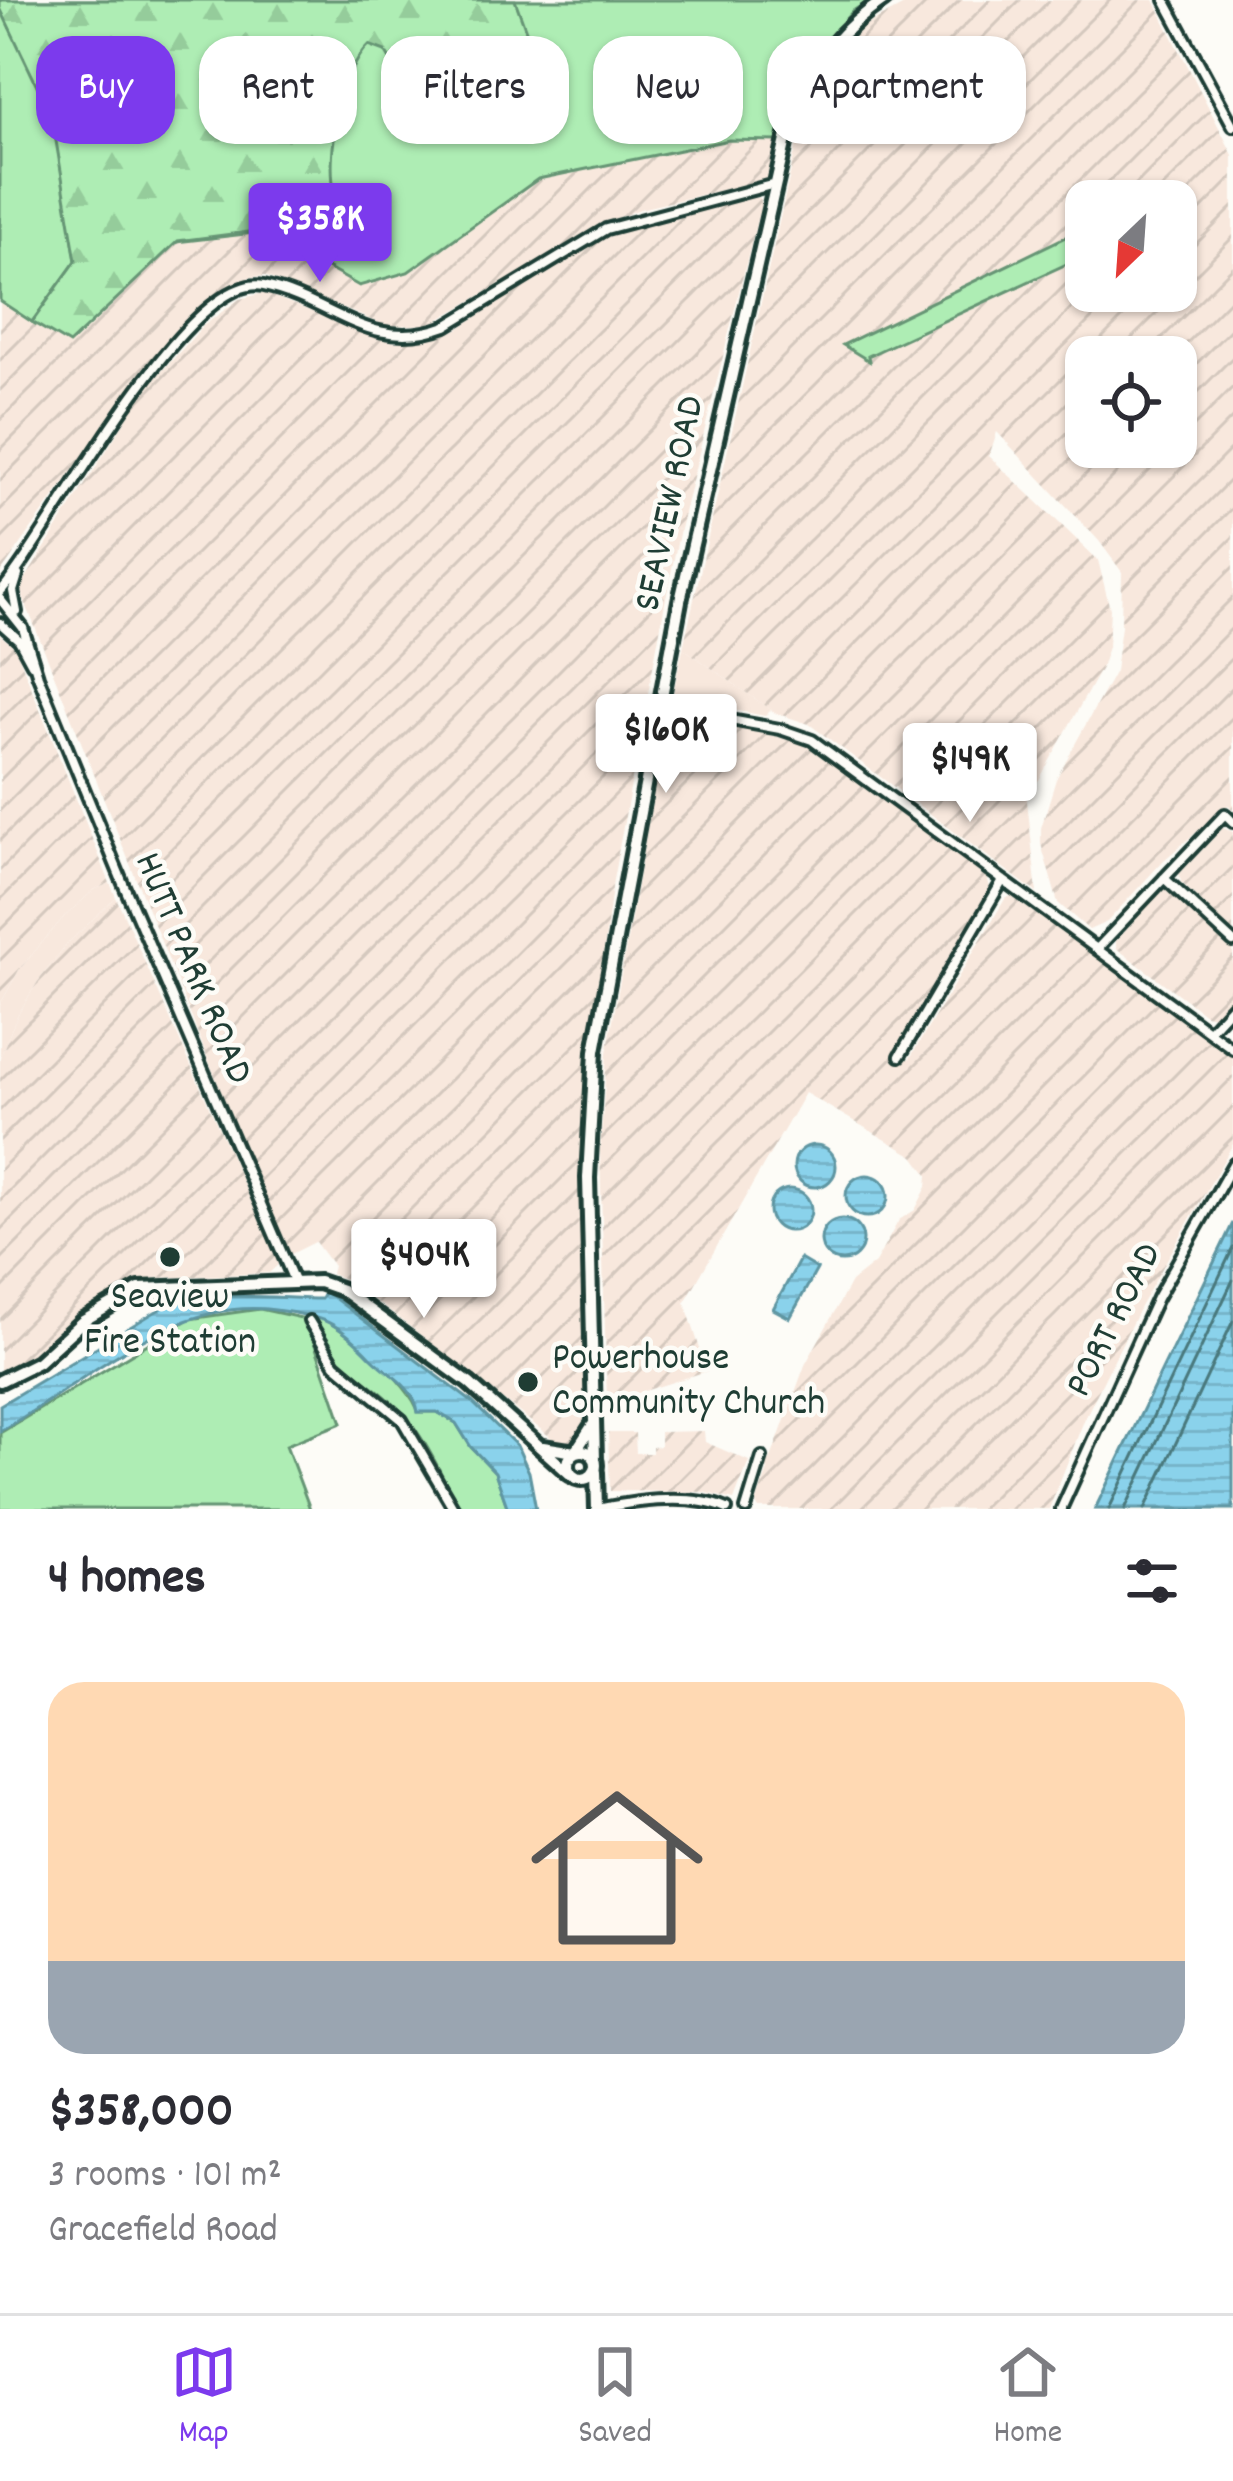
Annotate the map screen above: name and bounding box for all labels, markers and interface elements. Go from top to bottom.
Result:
chip: Buy [36,36,175,144]
chip: Rent [199,36,357,144]
chip: Filters [381,36,569,144]
chip: New [593,36,743,144]
chip: Apartment [767,36,1026,144]
north arrow [1065,180,1197,312]
map controls [1065,180,1197,468]
pin: $358K [236,183,404,285]
text: $358K [276,194,364,249]
button: locate [1065,336,1197,468]
street label: SEAVIEW ROAD [622,391,722,617]
pin: $160K [582,694,750,796]
text: $160K [623,705,709,760]
pin: $149K [886,723,1054,825]
text: $149K [930,734,1010,789]
street label: HUTT PARK ROAD [118,845,264,1093]
pin: $404K [340,1219,508,1321]
text: $404K [378,1230,470,1285]
street label: PORT ROAD [1054,1234,1178,1408]
marker: Seaview Fire Station [157,1244,183,1270]
place label: Seaview Fire Station [84,1272,256,1372]
place label: Powerhouse Community Church [552,1333,825,1433]
marker: Powerhouse Community Church [515,1369,541,1395]
text: 4 homes [48,1545,206,1617]
icon: filters [1119,1548,1185,1614]
icon: home [509,1760,725,1976]
text: $358,000 [48,2078,234,2150]
text: 3 rooms · 101 m² [48,2150,282,2205]
text: Gracefield Road [48,2205,278,2260]
tab: Map [171,2339,237,2458]
tab: Saved [578,2339,652,2458]
tab: Home [993,2339,1062,2458]

